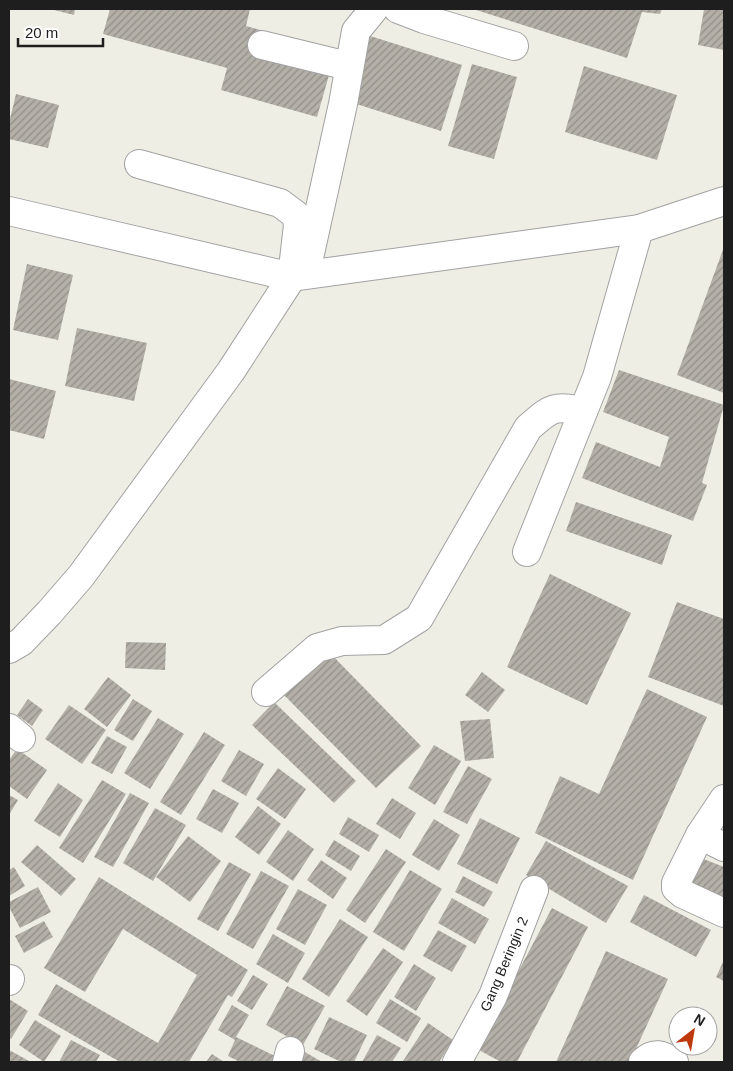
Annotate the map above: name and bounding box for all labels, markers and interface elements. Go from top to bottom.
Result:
scale bar [18,15,102,47]
text: 20 m [25,24,58,41]
street label: Gang Beringin 2 [477,914,531,1014]
north arrow [668,1006,718,1056]
text: N [691,1010,708,1029]

